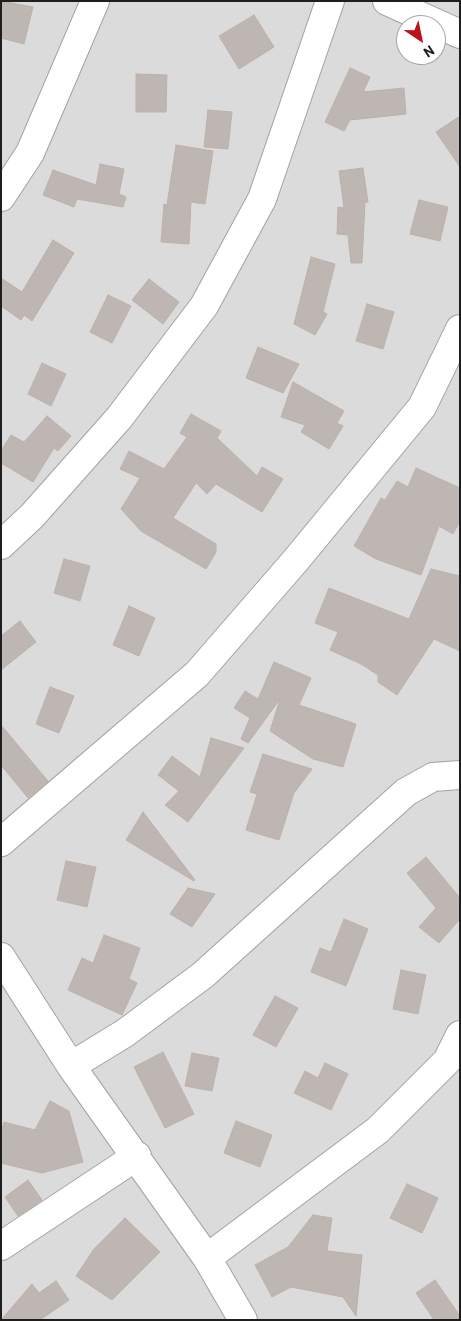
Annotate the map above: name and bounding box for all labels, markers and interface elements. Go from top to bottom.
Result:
north arrow [396,15,446,65]
text: N [420,42,438,62]

